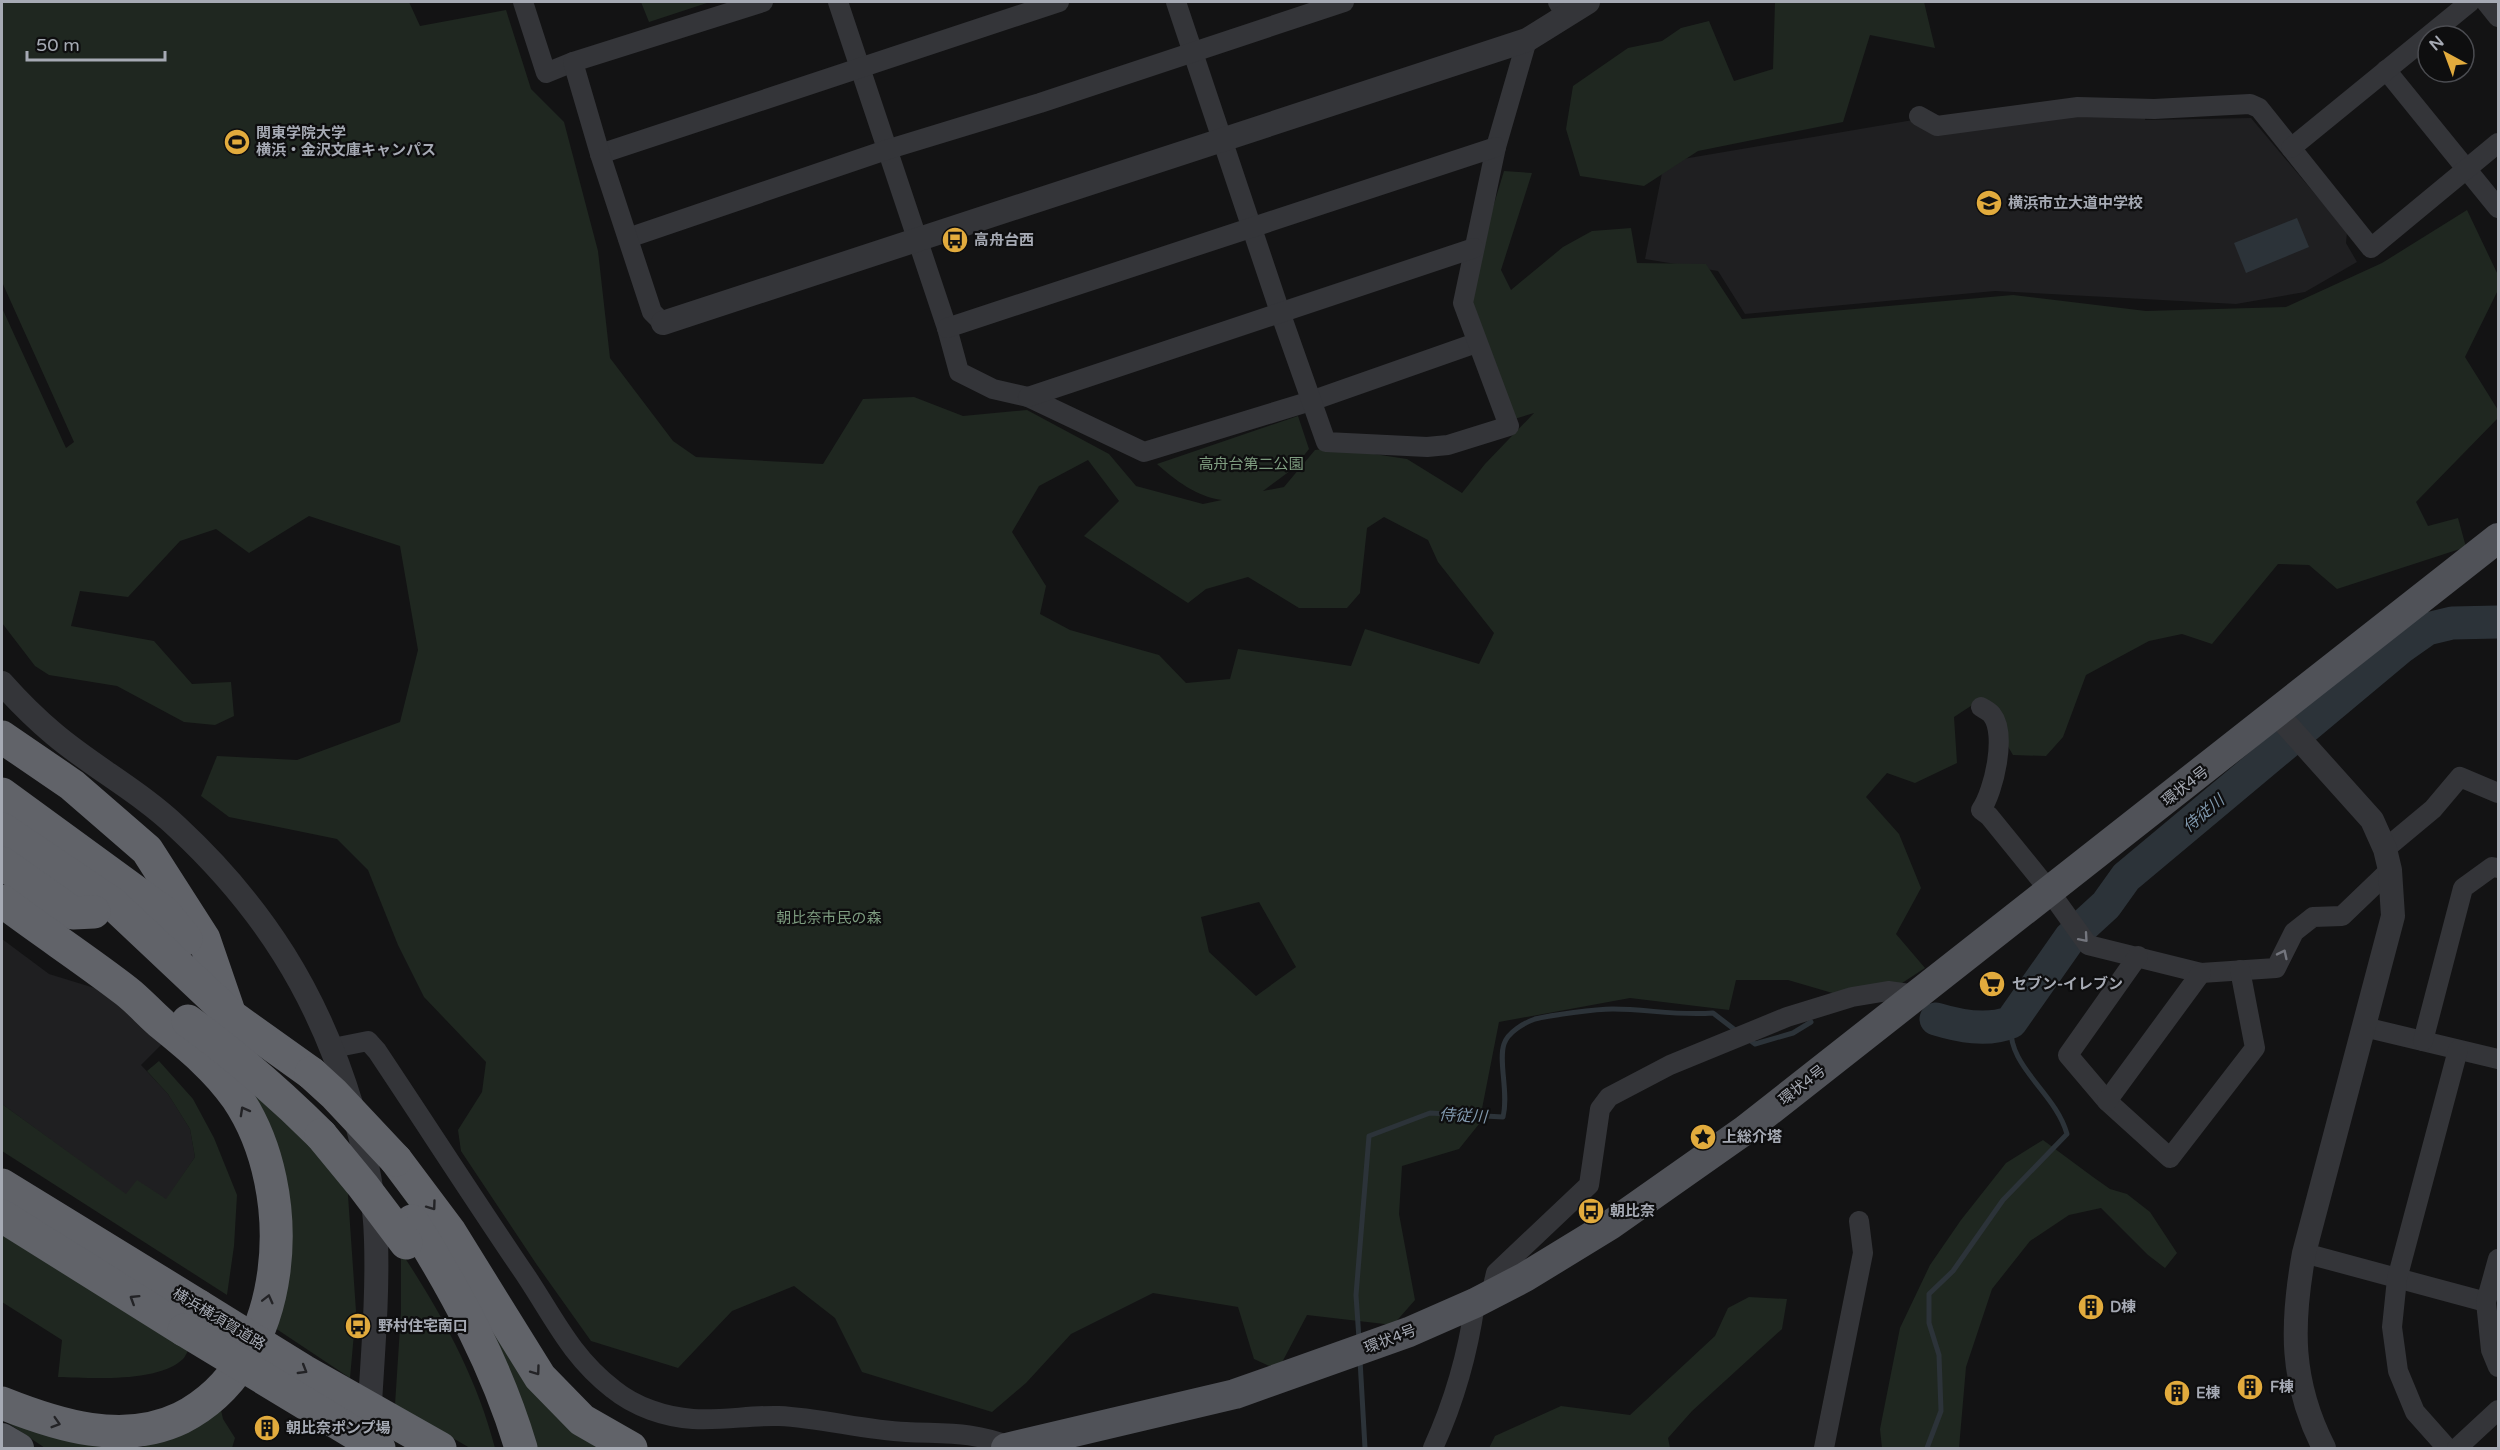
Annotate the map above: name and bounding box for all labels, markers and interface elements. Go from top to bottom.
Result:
scale bar [27,24,165,62]
north arrow [2416,24,2476,84]
text: N [2425,32,2448,55]
text: 50 m [36,34,80,56]
place label: 関東学院大学 横浜・金沢文庫キャンパス [256,124,436,159]
sports icon: 関東学院大学 横浜・金沢文庫キャンパス [222,127,252,157]
school or university icon: 横浜市立大道中学校 [1974,188,2004,218]
place label: 横浜市立大道中学校 [2008,194,2143,212]
bus stop icon: 高舟台西 [940,225,970,255]
place label: 高舟台西 [974,231,1034,249]
park label: 高舟台第二公園 [1198,455,1304,473]
street label: 環状4号 [2158,762,2212,810]
water label: 侍従川 [2179,789,2230,837]
park label: 朝比奈市民の森 [776,909,882,927]
one-way arrow [2077,931,2088,942]
one-way arrow [2276,949,2288,960]
supermarket icon: セブン-イレブン [1977,969,2007,999]
place label: セブン-イレブン [2012,975,2123,993]
street label: 環状4号 [1775,1061,1829,1109]
water label: 侍従川 [1438,1105,1489,1127]
one-way arrow [240,1107,251,1117]
place icon: 上総介塔 [1688,1122,1718,1152]
place label: 上総介塔 [1722,1128,1782,1146]
bus stop icon: 朝比奈 [1576,1196,1606,1226]
one-way arrow [424,1200,435,1211]
place label: 朝比奈 [1610,1202,1655,1220]
street label: 横浜横須賀道路 [169,1284,269,1354]
building icon: D棟 [2076,1292,2106,1322]
one-way arrow [130,1294,140,1306]
one-way arrow [260,1294,273,1304]
place label: D棟 [2110,1298,2136,1316]
bus stop icon: 野村住宅南口 [343,1311,373,1341]
place label: 野村住宅南口 [378,1317,468,1335]
street label: 環状4号 [1361,1321,1419,1357]
one-way arrow [297,1362,307,1374]
one-way arrow [529,1364,540,1375]
building icon: F棟 [2235,1372,2265,1402]
building icon: E棟 [2162,1378,2192,1408]
place label: F棟 [2270,1378,2294,1396]
place label: E棟 [2196,1384,2221,1402]
building icon: 朝比奈ポンプ場 [252,1413,282,1443]
one-way arrow [50,1416,61,1428]
place label: 朝比奈ポンプ場 [286,1419,391,1437]

